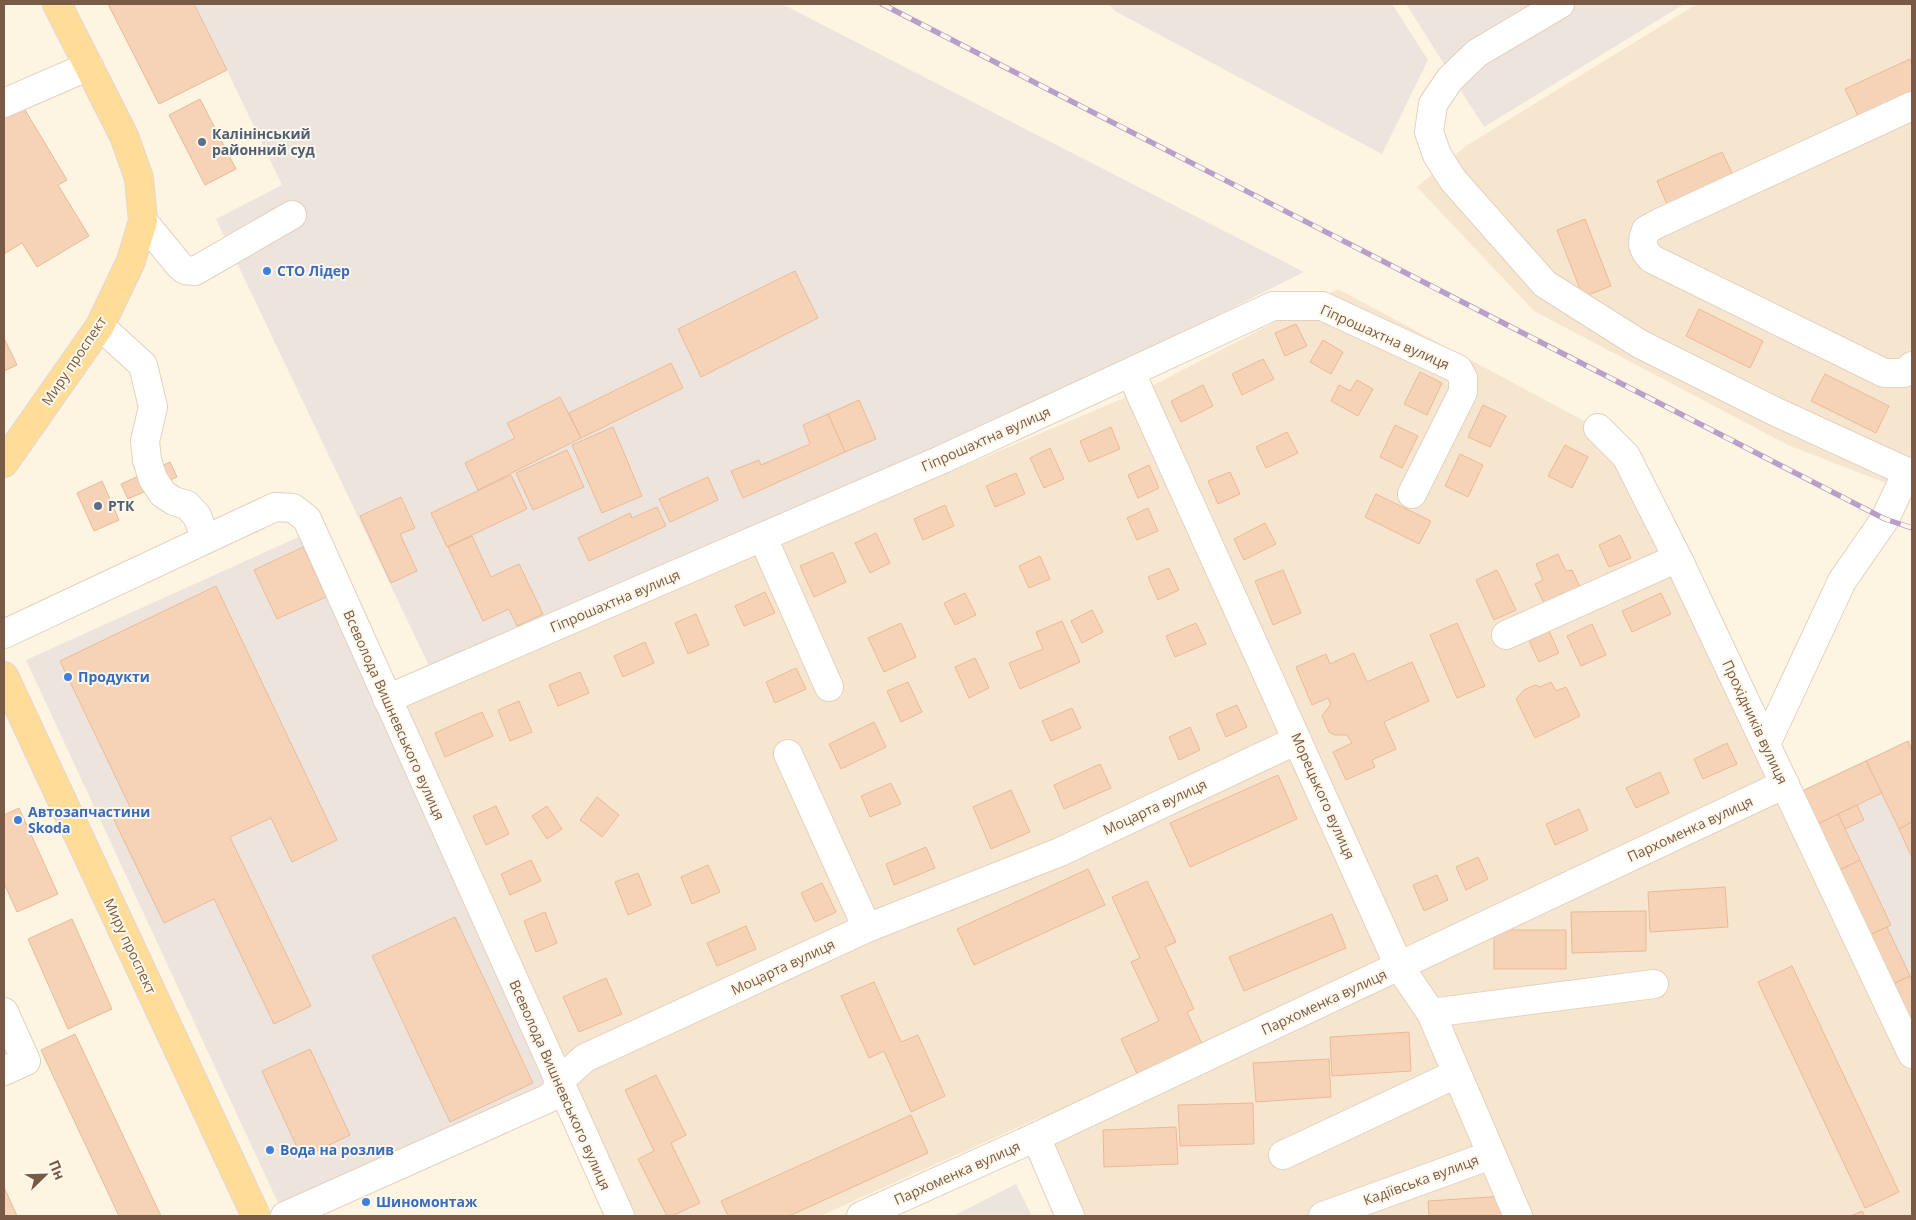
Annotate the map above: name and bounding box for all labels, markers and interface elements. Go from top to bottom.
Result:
place label: Калінінський районний суд [212,124,316,159]
marker: Калінінський районний суд [196,136,208,148]
place label: СТО Лідер [277,261,350,280]
marker: СТО Лідер [261,265,273,277]
street label: Гіпрошахтна вулиця [1318,300,1453,374]
street label: Миру проспект [37,312,111,409]
street label: Гіпрошахтна вулиця [918,402,1053,476]
place label: РТК [108,496,135,515]
marker: РТК [92,500,104,512]
street label: Гіпрошахтна вулиця [547,565,683,637]
street label: Всеволода Вишневського вулиця [339,607,450,823]
street label: Прохідників вулиця [1718,657,1793,787]
place label: Продукти [78,667,150,686]
marker: Продукти [62,671,74,683]
street label: Морецького вулиця [1287,729,1360,862]
street label: Моцарта вулиця [1100,774,1210,839]
street label: Пархоменка вулиця [1624,791,1756,866]
place label: Автозапчастини Skoda [28,802,150,837]
marker: Автозапчастини Skoda [12,814,24,826]
street label: Миру проспект [100,895,161,997]
street label: Моцарта вулиця [728,934,838,999]
street label: Пархоменка вулиця [1258,964,1390,1039]
street label: Всеволода Вишневського вулиця [505,977,616,1193]
street label: Пархоменка вулиця [891,1136,1023,1209]
place label: Вода на розлив [280,1140,394,1159]
marker: Вода на розлив [264,1144,276,1156]
north arrow [20,1150,70,1200]
street label: Кадіївська вулиця [1360,1150,1481,1209]
text: Пн [45,1157,70,1183]
place label: Шиномонтаж [376,1192,478,1211]
marker: Шиномонтаж [360,1196,372,1208]

